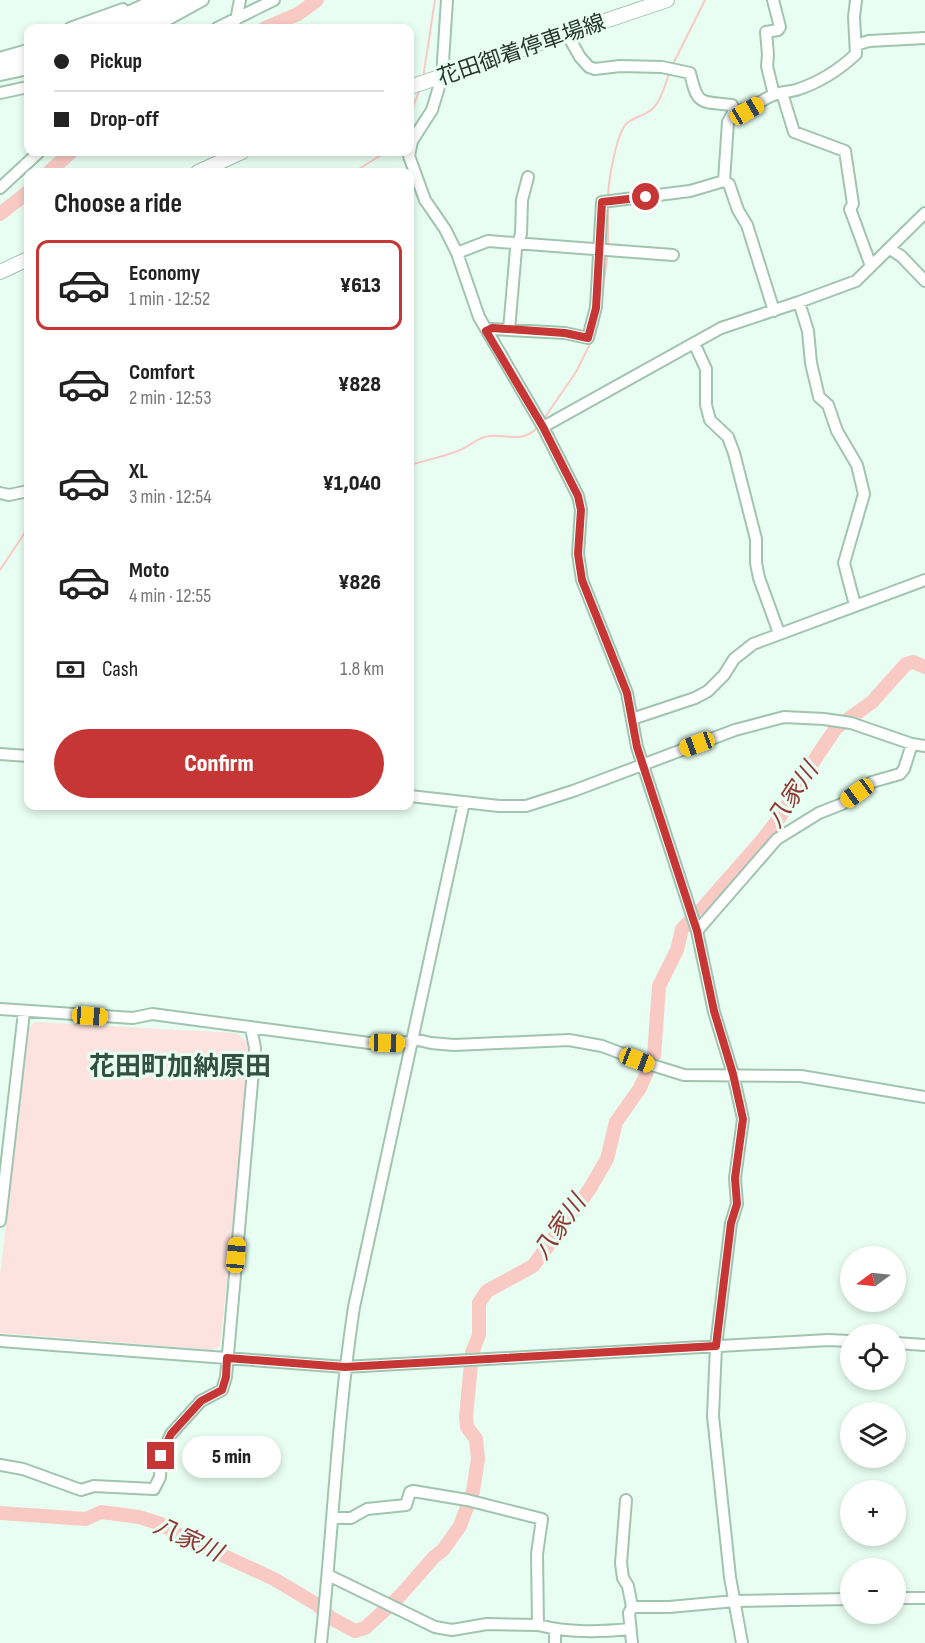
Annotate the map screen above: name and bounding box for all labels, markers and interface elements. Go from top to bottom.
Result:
street label: 花田御着停車場線 [434,9,609,92]
text: Pickup [90,48,142,75]
car [727,94,767,128]
text: Drop-off [90,106,159,133]
route start [632,183,659,210]
text: Choose a ride [54,188,182,220]
icon: car [57,258,111,312]
text: Economy [129,260,200,287]
text: ¥613 [340,272,381,299]
text: 1 min · 12:52 [129,287,210,311]
icon: car [57,357,111,411]
text: Comfort [129,359,195,386]
text: ¥828 [338,371,381,398]
text: 2 min · 12:53 [129,386,212,410]
icon: car [57,456,111,510]
text: XL [129,458,148,485]
text: ¥1,040 [322,470,381,497]
text: 3 min · 12:54 [129,485,212,509]
icon: car [57,555,111,609]
text: Moto [129,557,169,584]
text: ¥826 [338,569,381,596]
text: 4 min · 12:55 [129,584,211,608]
icon: cash [54,653,87,686]
text: Cash [102,656,138,683]
text: 1.8 km [340,657,384,681]
button: Confirm [54,729,384,798]
car [677,729,717,759]
water label: 八家川 [760,755,826,833]
car [837,775,877,811]
car [71,1006,109,1026]
car [369,1034,405,1052]
car [617,1045,657,1075]
district label: 花田町加納原田 [89,1052,271,1083]
water label: 八家川 [527,1187,594,1265]
car [225,1236,247,1274]
north arrow [840,1246,906,1312]
map controls [840,1246,906,1624]
button: locate [840,1324,906,1390]
button: layers [840,1402,906,1468]
callout: 5 min [182,1435,281,1477]
route end [147,1442,174,1469]
text: 5 min [212,1445,251,1469]
button: + [840,1480,906,1546]
water label: 八家川 [149,1511,229,1569]
button: − [840,1558,906,1624]

